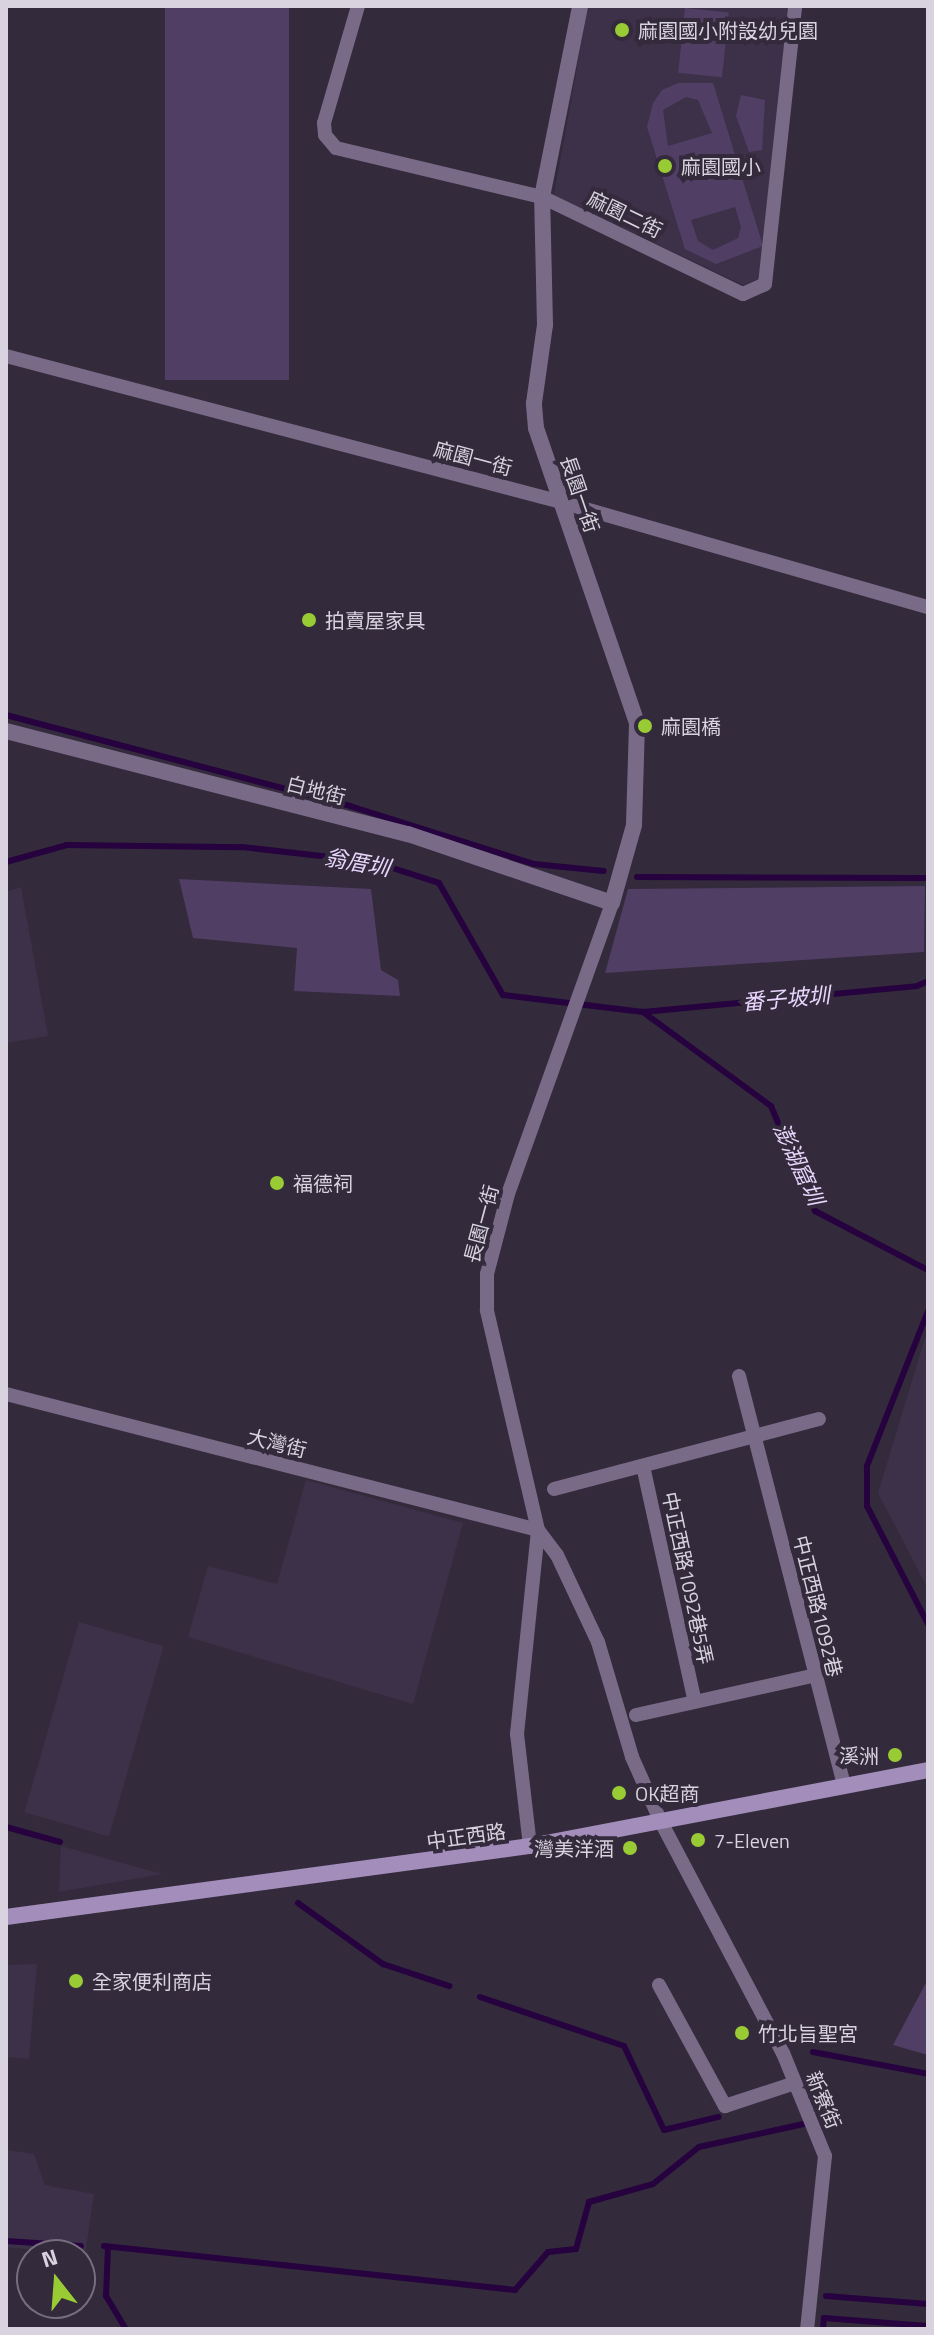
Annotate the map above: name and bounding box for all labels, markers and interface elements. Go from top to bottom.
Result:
place label: 麻園國小附設幼兒園 [638,18,818,42]
marker: 麻園國小附設幼兒園 [613,21,631,39]
place label: 麻園國小 [681,154,761,178]
marker: 麻園國小 [656,157,674,175]
street label: 麻園二街 [584,186,666,242]
street label: 麻園一街 [431,436,515,480]
street label: 長園一街 [556,452,604,536]
place label: 拍賣屋家具 [325,608,425,632]
marker: 拍賣屋家具 [300,611,318,629]
place label: 麻園橋 [661,714,721,738]
marker: 麻園橋 [636,717,654,735]
street label: 白地街 [284,771,348,809]
water label: 翁厝圳 [322,844,392,882]
water label: 番子坡圳 [741,982,831,1016]
water label: 澎湖窟圳 [767,1119,829,1209]
place label: 福德祠 [293,1171,353,1195]
marker: 福德祠 [268,1174,286,1192]
street label: 長園一街 [459,1182,503,1266]
street label: 大灣街 [245,1424,309,1462]
street label: 中正西路1092巷5弄 [658,1489,718,1667]
street label: 中正西路1092巷 [789,1533,847,1679]
place label: 溪洲 [839,1743,879,1767]
marker: 溪洲 [886,1746,904,1764]
place label: OK超商 [635,1781,700,1805]
marker: OK超商 [610,1784,628,1802]
street label: 中正西路 [425,1819,507,1853]
place label: 7-Eleven [714,1828,790,1852]
marker: 7-Eleven [689,1831,707,1849]
place label: 灣美洋酒 [534,1836,614,1860]
marker: 灣美洋酒 [621,1839,639,1857]
place label: 全家便利商店 [92,1969,212,1993]
marker: 全家便利商店 [67,1972,85,1990]
place label: 竹北旨聖宮 [758,2021,858,2045]
marker: 竹北旨聖宮 [733,2024,751,2042]
street label: 新寮街 [802,2068,846,2132]
north arrow [16,2239,96,2319]
text: N [37,2239,62,2276]

